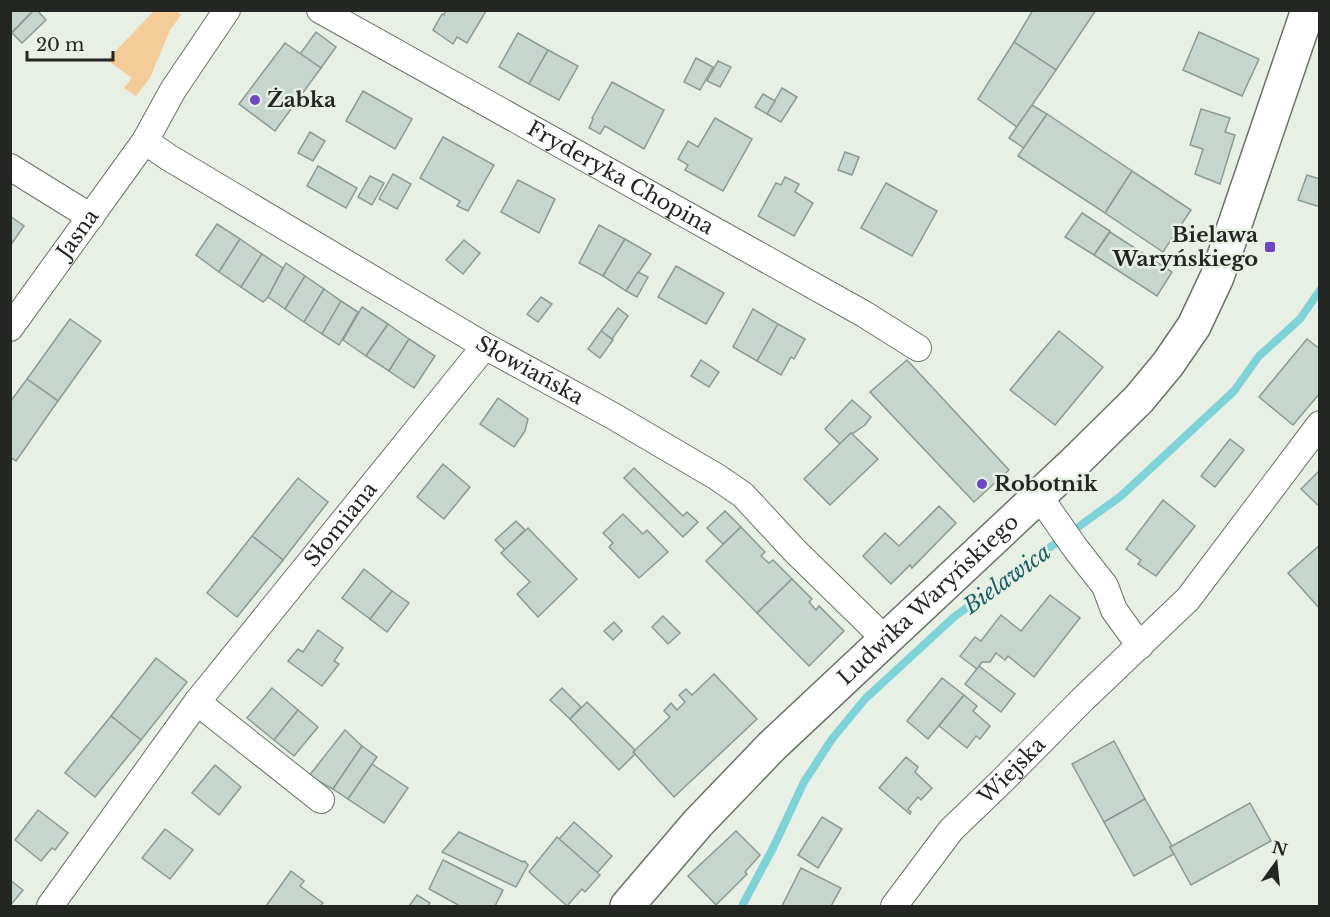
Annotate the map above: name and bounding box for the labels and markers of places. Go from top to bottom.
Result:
place label: Żabka [267,87,336,113]
marker: Żabka [248,93,262,107]
place label: Bielawa Waryńskiego [1112,222,1258,272]
marker: Bielawa Waryńskiego [1263,240,1277,254]
place label: Robotnik [994,471,1099,497]
marker: Robotnik [975,477,989,491]

